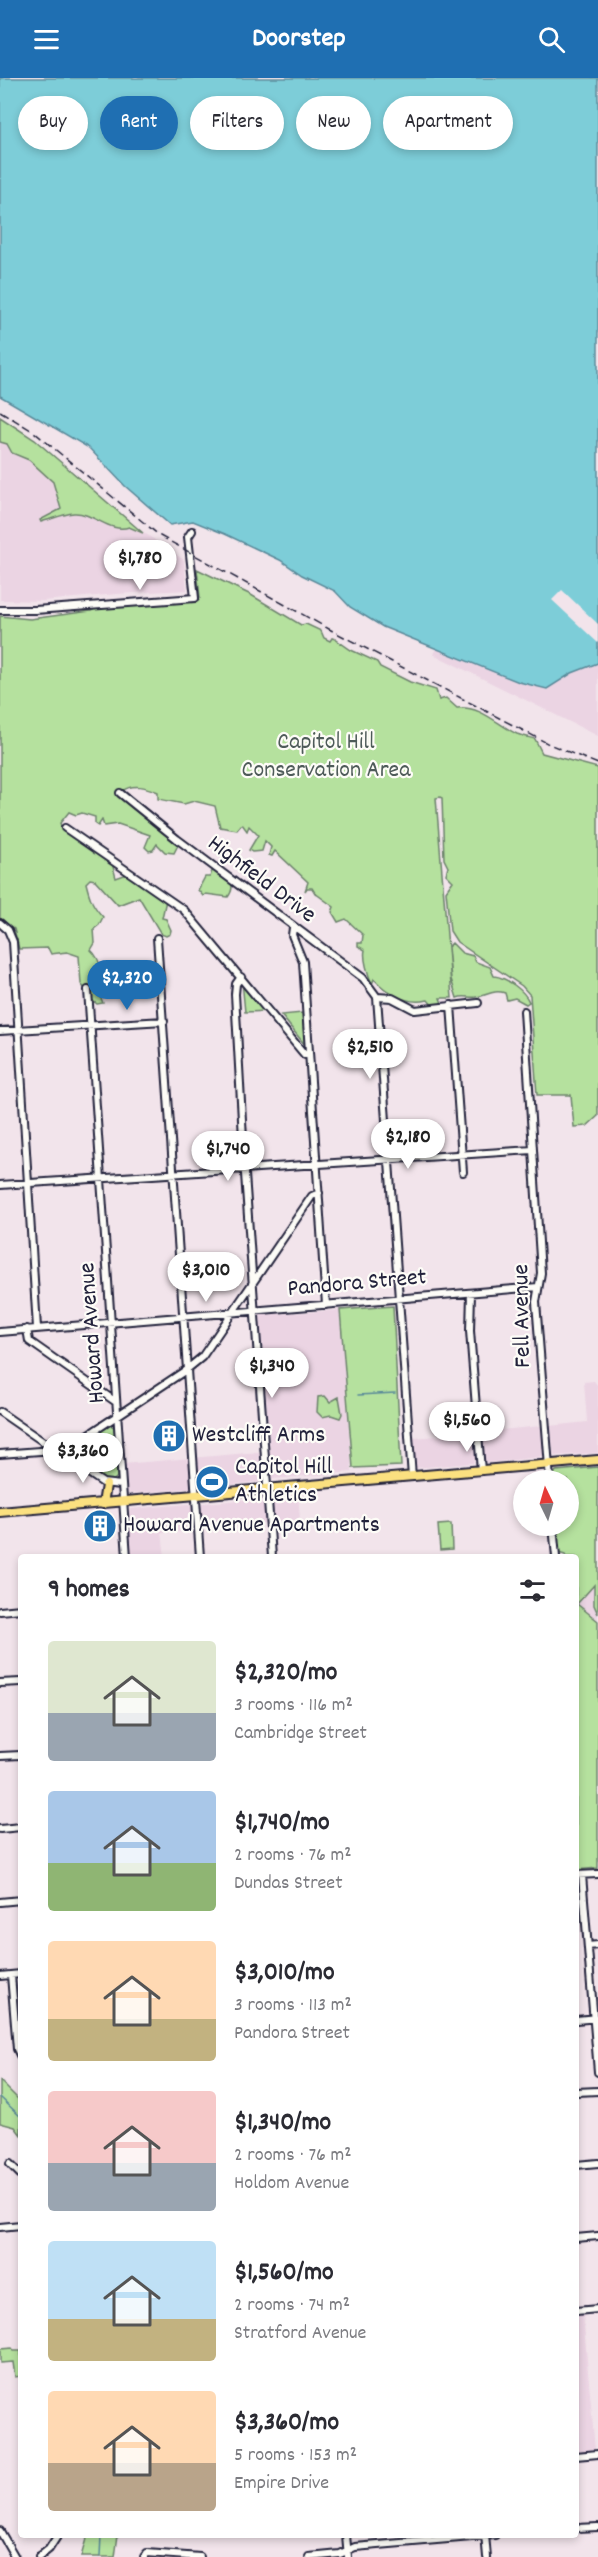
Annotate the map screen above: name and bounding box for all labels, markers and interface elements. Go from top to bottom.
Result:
text: Doorstep [252,20,346,59]
icon: menu [30,23,63,56]
icon: search [535,23,568,56]
chip: Buy [18,96,88,150]
chip: Rent [100,96,178,150]
chip: Filters [190,96,284,150]
chip: New [296,96,371,150]
chip: Apartment [383,96,513,150]
pin: $1,780 [91,540,189,591]
text: $1,780 [118,545,162,573]
park label: Capitol Hill Conservation Area [242,726,411,788]
street label: Highfield Drive [199,828,323,932]
pin: $2,320 [78,960,176,1011]
text: $2,320 [101,965,153,993]
pin: $2,510 [321,1029,419,1080]
text: $2,510 [346,1034,394,1062]
pin: $2,180 [359,1119,457,1170]
text: $2,180 [385,1124,431,1152]
pin: $1,740 [179,1131,277,1182]
text: $1,740 [205,1136,251,1164]
pin: $3,010 [157,1252,255,1303]
text: $3,010 [182,1257,231,1285]
street label: Howard Avenue [71,1261,115,1405]
street label: Pandora Street [286,1261,428,1307]
street label: Fell Avenue [505,1264,541,1368]
pin: $1,340 [223,1348,321,1399]
text: $1,340 [249,1353,295,1381]
pin: $1,560 [418,1402,516,1453]
text: $1,560 [443,1407,491,1435]
building icon: Westcliff Arms [151,1418,187,1454]
place label: Westcliff Arms [192,1419,325,1453]
pin: $3,360 [34,1433,132,1484]
text: $3,360 [57,1438,109,1466]
place label: Capitol Hill Athletics [235,1451,333,1513]
sports icon: Capitol Hill Athletics [194,1464,230,1500]
north arrow [513,1470,579,1536]
map controls [513,1470,579,1536]
building icon: Howard Avenue Apartments [82,1508,118,1544]
place label: Howard Avenue Apartments [123,1509,380,1543]
text: 9 homes [48,1572,130,1609]
icon: filters [516,1574,549,1607]
text: $2,320/mo [234,1655,337,1692]
icon: home [96,1665,168,1737]
text: 3 rooms · 116 m² [234,1692,353,1720]
text: Cambridge Street [234,1720,367,1748]
text: $1,740/mo [234,1805,330,1842]
icon: home [96,1815,168,1887]
text: 2 rooms · 76 m² [234,1842,352,1870]
text: Dundas Street [234,1870,343,1898]
text: $3,010/mo [234,1955,335,1992]
icon: home [96,1965,168,2037]
text: 3 rooms · 113 m² [234,1992,352,2020]
text: Pandora Street [234,2020,350,2048]
text: $1,340/mo [234,2105,331,2142]
icon: home [96,2115,168,2187]
text: 2 rooms · 76 m² [234,2142,352,2170]
text: Holdom Avenue [234,2170,349,2198]
text: $1,560/mo [234,2255,334,2292]
icon: home [96,2265,168,2337]
text: 2 rooms · 74 m² [234,2292,350,2320]
text: Stratford Avenue [234,2320,366,2348]
text: $3,360/mo [234,2405,339,2442]
icon: home [96,2415,168,2487]
text: 5 rooms · 153 m² [234,2442,357,2470]
text: Empire Drive [234,2470,329,2498]

